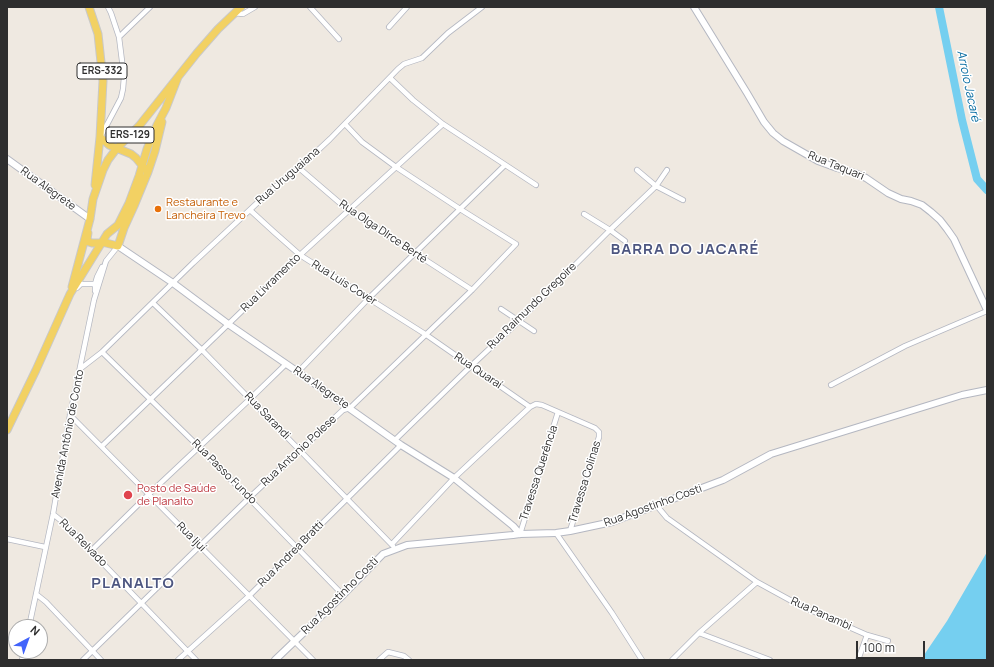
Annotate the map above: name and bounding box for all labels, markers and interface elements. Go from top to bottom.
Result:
water label: Arroio Jacaré [953,49,983,123]
road number: ERS-332 [77,63,127,79]
road number: ERS-129 [106,127,154,143]
street label: Rua Uruguaiana [253,145,323,207]
street label: Rua Taquari [806,149,866,183]
street label: Rua Alegrete [18,165,78,213]
place label: Restaurante e Lancheira Trevo [166,196,246,222]
street label: Rua Olga DIrce Berté [336,198,430,266]
marker: Restaurante e Lancheira Trevo [153,204,163,214]
district label: BARRA DO JACARÉ [611,241,759,259]
street label: Rua Livramento [238,251,304,315]
street label: Rua Luis Cover [309,258,379,308]
street label: Rua Raimundo Gregoire [485,260,579,352]
street label: Rua Quaraí [452,350,504,392]
street label: Rua Alegrete [291,364,351,412]
street label: Avenida Antônio de Conto [49,369,87,499]
street label: Rua Sarandi [241,390,293,442]
street label: Rua Antonio Polese [259,413,339,489]
street label: Travessa Querência [517,424,561,522]
street label: Rua Passo Fundo [189,437,259,507]
street label: Travessa Colinas [566,439,604,525]
place label: Posto de Saúde de Planalto [137,482,216,508]
street label: Rua Agostinho Costi [602,482,704,530]
marker: Posto de Saúde de Planalto [122,489,134,501]
street label: Rua Relvado [56,516,110,570]
street label: Rua Andrea Bratti [255,518,327,590]
street label: Rua Ijuí [174,520,208,554]
street label: Rua Agostinho Costi [299,555,381,637]
district label: PLANALTO [91,575,175,593]
street label: Rua Panambi [788,595,854,633]
north arrow [8,619,48,659]
text: N [28,622,43,639]
scale bar [858,633,927,659]
text: 100 m [863,639,895,656]

